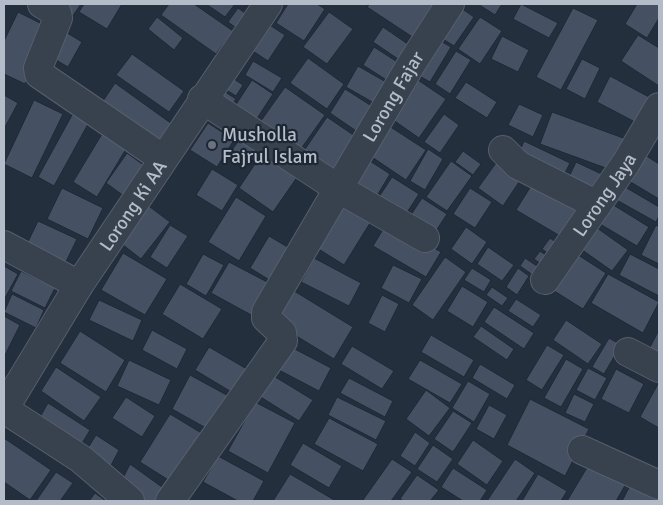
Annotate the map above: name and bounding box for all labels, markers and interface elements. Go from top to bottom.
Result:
street label: Lorong Fajar [357,47,430,147]
place label: Musholla Fajrul Islam [222,123,318,169]
marker: Musholla Fajrul Islam [206,139,218,151]
street label: Lorong Jaya [568,149,642,241]
street label: Lorong Ki AA [94,156,173,256]

